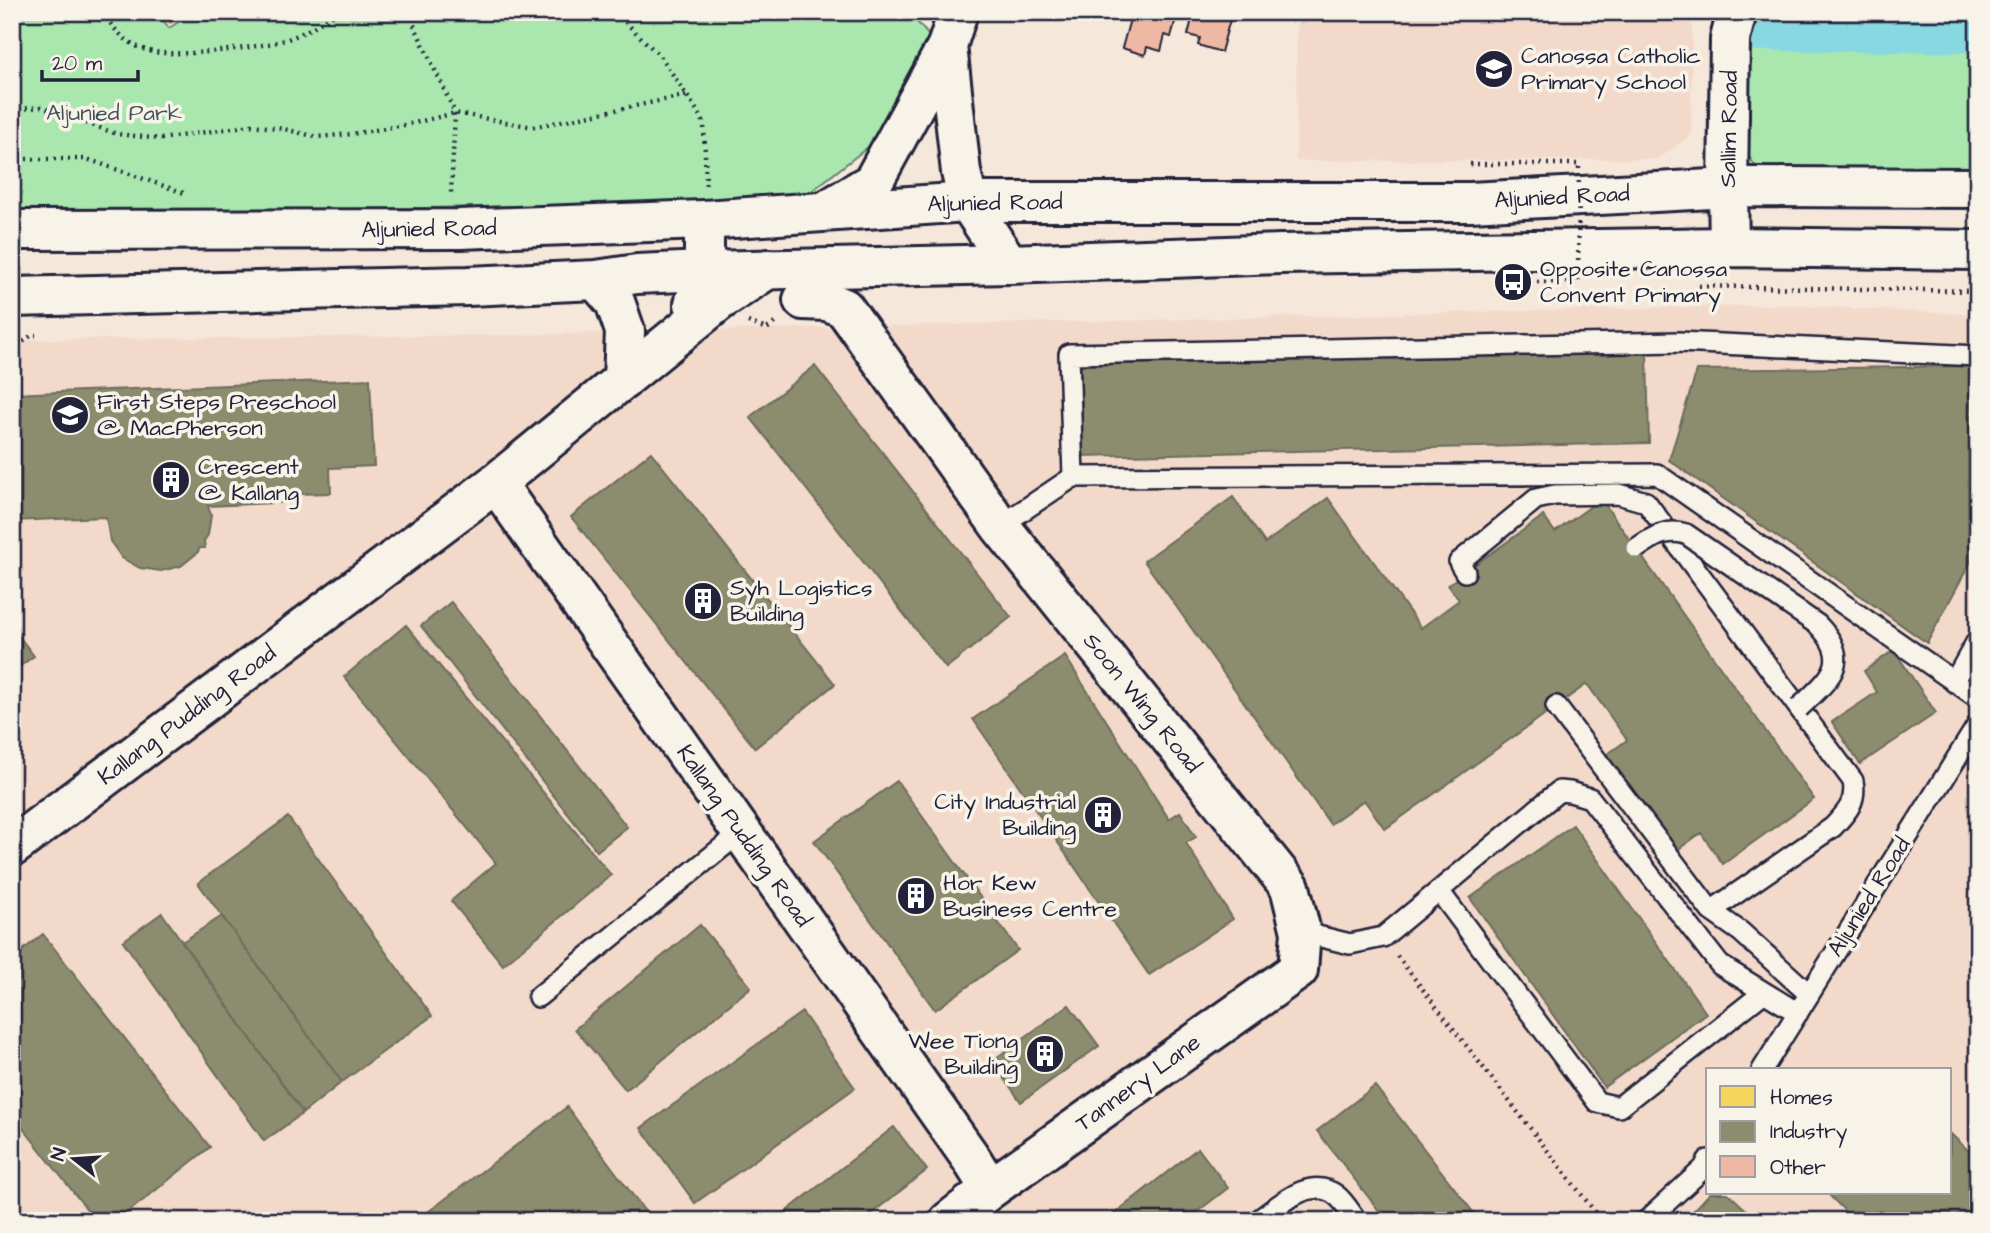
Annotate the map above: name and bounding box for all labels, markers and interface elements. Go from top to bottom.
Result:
scale bar [42,38,138,82]
place label: Canossa Catholic Primary School [1521,40,1701,99]
school or university icon: Canossa Catholic Primary School [1473,48,1515,90]
text: 20 m [52,49,103,78]
street label: Sallim Road [1712,70,1746,188]
park label: Aljunied Park [46,97,182,129]
street label: Aljunied Road [1494,177,1631,217]
street label: Aljunied Road [927,186,1063,220]
street label: Aljunied Road [361,212,497,246]
place label: Opposite Canossa Convent Primary [1540,253,1727,312]
bus stop icon: Opposite Canossa Convent Primary [1492,261,1534,303]
place label: First Steps Preschool @ MacPherson [97,386,336,444]
school or university icon: First Steps Preschool @ MacPherson [49,394,91,436]
place label: Crescent @ Kallang [198,451,299,510]
building icon: Crescent @ Kallang [150,459,192,501]
place label: Syh Logistics Building [730,572,873,631]
building icon: Syh Logistics Building [682,580,724,622]
street label: Soon Wing Road [1075,626,1209,781]
street label: Kallang Pudding Road [91,637,284,794]
street label: Kallang Pudding Road [668,738,819,934]
place label: City Industrial Building [934,786,1076,845]
building icon: City Industrial Building [1082,794,1124,836]
street label: Aljunied Road [1820,831,1919,963]
place label: Hor Kew Business Centre [943,867,1117,925]
building icon: Hor Kew Business Centre [895,875,937,917]
place label: Wee Tiong Building [908,1025,1018,1084]
street label: Tannery Lane [1069,1027,1208,1140]
building icon: Wee Tiong Building [1024,1033,1066,1075]
legend [1706,1068,1952,1194]
text: Homes [1770,1083,1833,1112]
text: Industry [1770,1117,1848,1148]
north arrow [38,1124,108,1194]
text: N [45,1145,74,1164]
text: Other [1770,1153,1826,1182]

